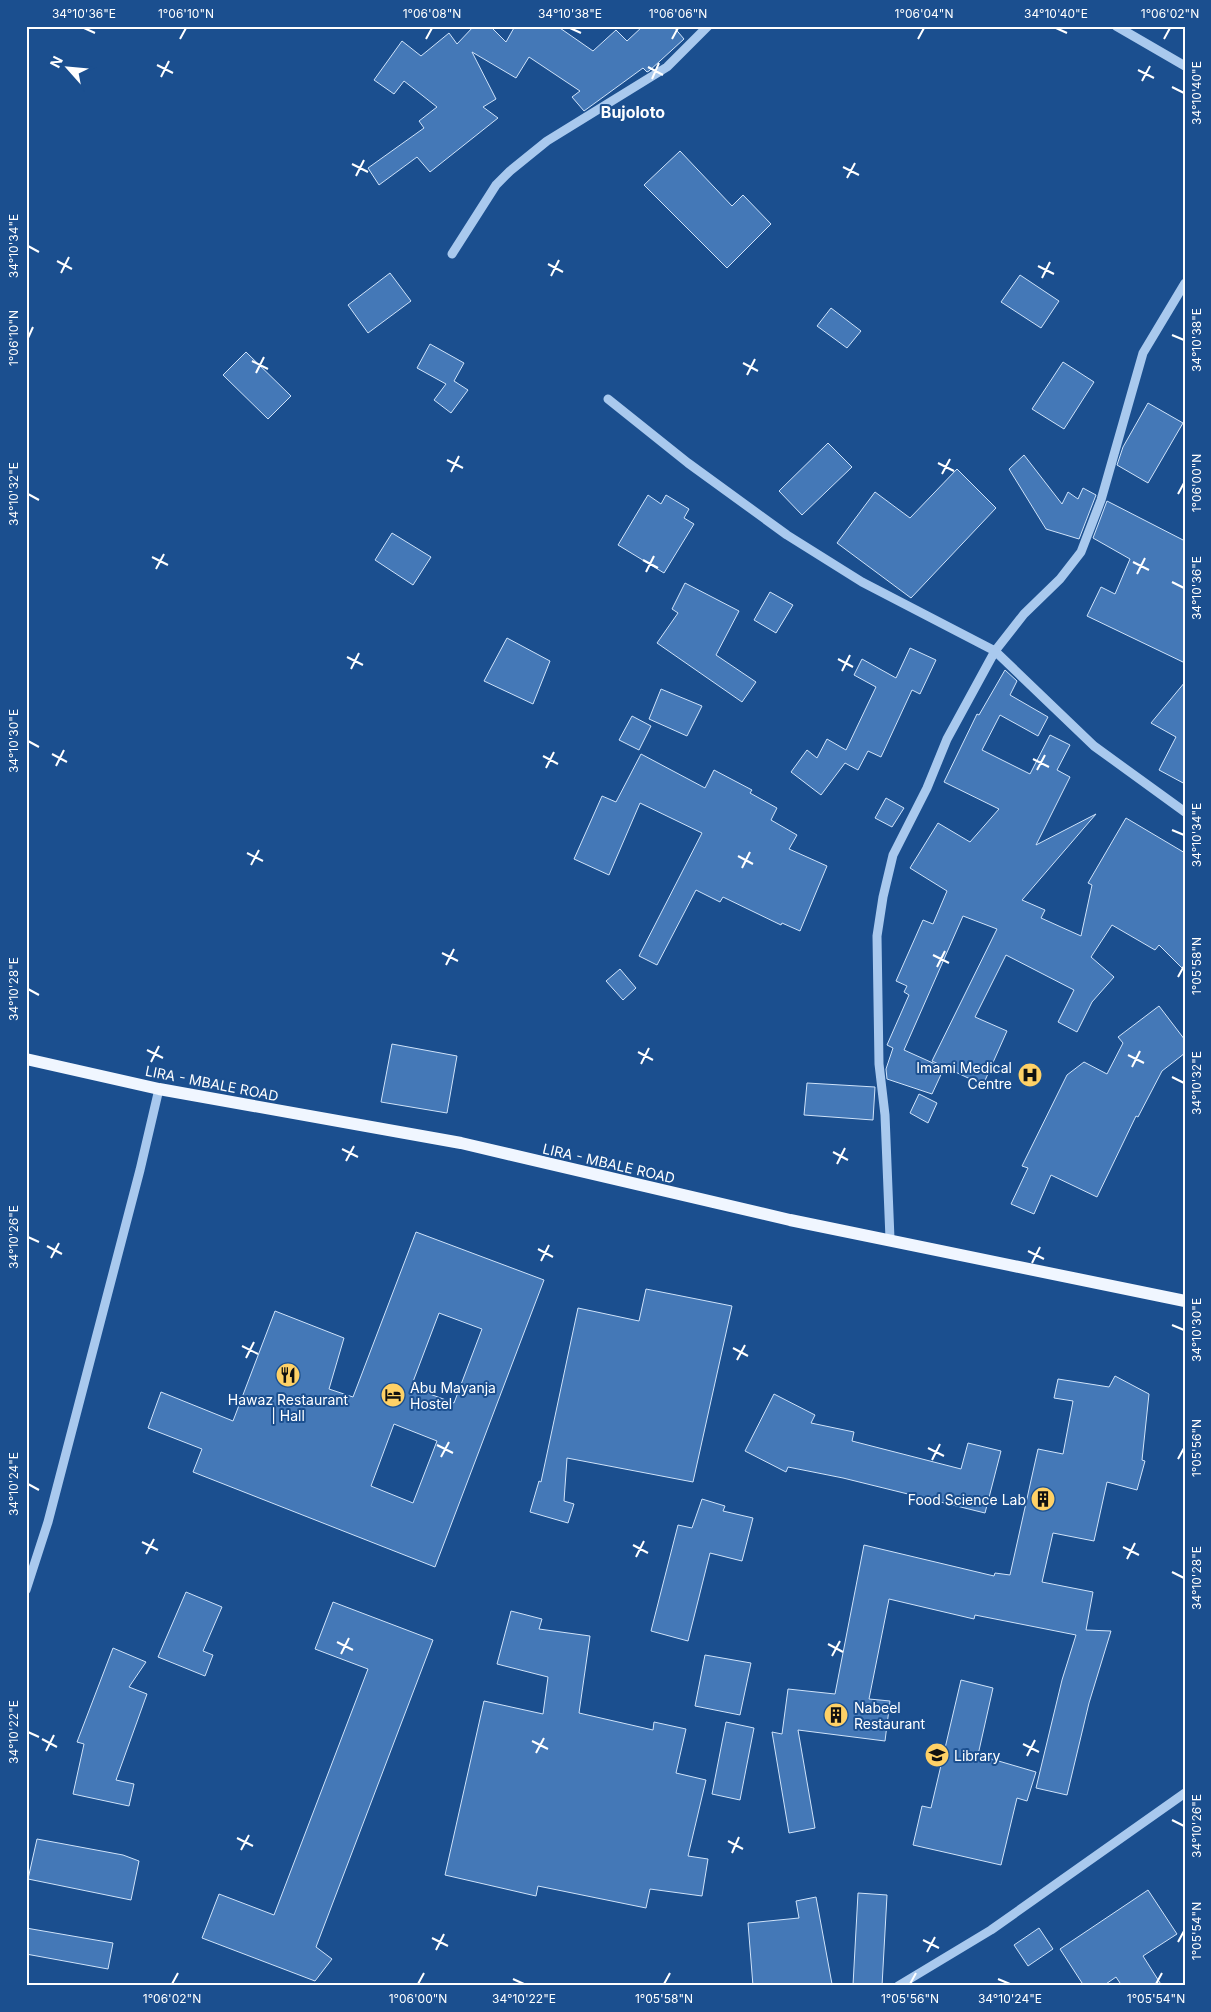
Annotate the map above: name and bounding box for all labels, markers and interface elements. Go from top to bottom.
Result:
text: 34°10'36"E [52,6,116,21]
text: 1°06'10"N [158,6,214,21]
text: 1°06'08"N [403,6,461,21]
text: 34°10'38"E [538,6,602,21]
text: 1°06'06"N [649,6,707,21]
text: 1°06'04"N [895,6,953,21]
text: 34°10'40"E [1024,6,1088,21]
text: 1°06'02"N [1141,6,1199,21]
north arrow [42,42,92,92]
text: N [46,53,66,70]
text: 34°10'40"E [1189,61,1204,125]
district label: Bujoloto [601,102,665,122]
text: 34°10'34"E [6,214,21,278]
text: 34°10'38"E [1189,308,1204,372]
text: 1°06'10"N [6,310,21,366]
text: 1°06'00"N [1189,454,1204,512]
text: 34°10'32"E [6,462,21,526]
text: 34°10'36"E [1189,556,1204,620]
text: 34°10'30"E [6,709,21,773]
text: 34°10'34"E [1189,803,1204,867]
text: 1°05'58"N [1189,937,1204,995]
text: 34°10'28"E [6,957,21,1021]
text: 34°10'32"E [1189,1051,1204,1115]
place label: Imami Medical Centre [916,1059,1012,1092]
street label: LIRA - MBALE ROAD [144,1062,280,1104]
hospital icon: Imami Medical Centre [1017,1062,1043,1088]
street label: LIRA - MBALE ROAD [541,1139,677,1187]
text: 34°10'26"E [6,1205,21,1269]
text: 34°10'30"E [1189,1298,1204,1362]
restaurant icon: Hawaz Restaurant | Hall [275,1362,301,1388]
place label: Abu Mayanja Hostel [410,1379,496,1412]
hotel icon: Abu Mayanja Hostel [380,1382,406,1408]
place label: Hawaz Restaurant | Hall [228,1391,349,1424]
text: 1°05'56"N [1189,1419,1204,1477]
text: 34°10'24"E [6,1452,21,1516]
building icon: Food Science Lab [1030,1486,1056,1512]
place label: Food Science Lab [908,1491,1026,1508]
text: 34°10'28"E [1189,1546,1204,1610]
place label: Nabeel Restaurant [854,1699,926,1732]
text: 34°10'22"E [6,1700,21,1764]
building icon: Nabeel Restaurant [823,1702,849,1728]
school or university icon: Library [924,1742,950,1768]
place label: Library [954,1747,1001,1764]
text: 34°10'26"E [1189,1794,1204,1858]
text: 1°05'54"N [1189,1902,1204,1960]
text: 1°06'02"N [143,1991,201,2006]
text: 1°06'00"N [389,1991,447,2006]
text: 34°10'22"E [492,1991,556,2006]
text: 1°05'58"N [635,1991,693,2006]
text: 1°05'56"N [881,1991,939,2006]
text: 34°10'24"E [978,1991,1042,2006]
text: 1°05'54"N [1127,1991,1185,2006]

